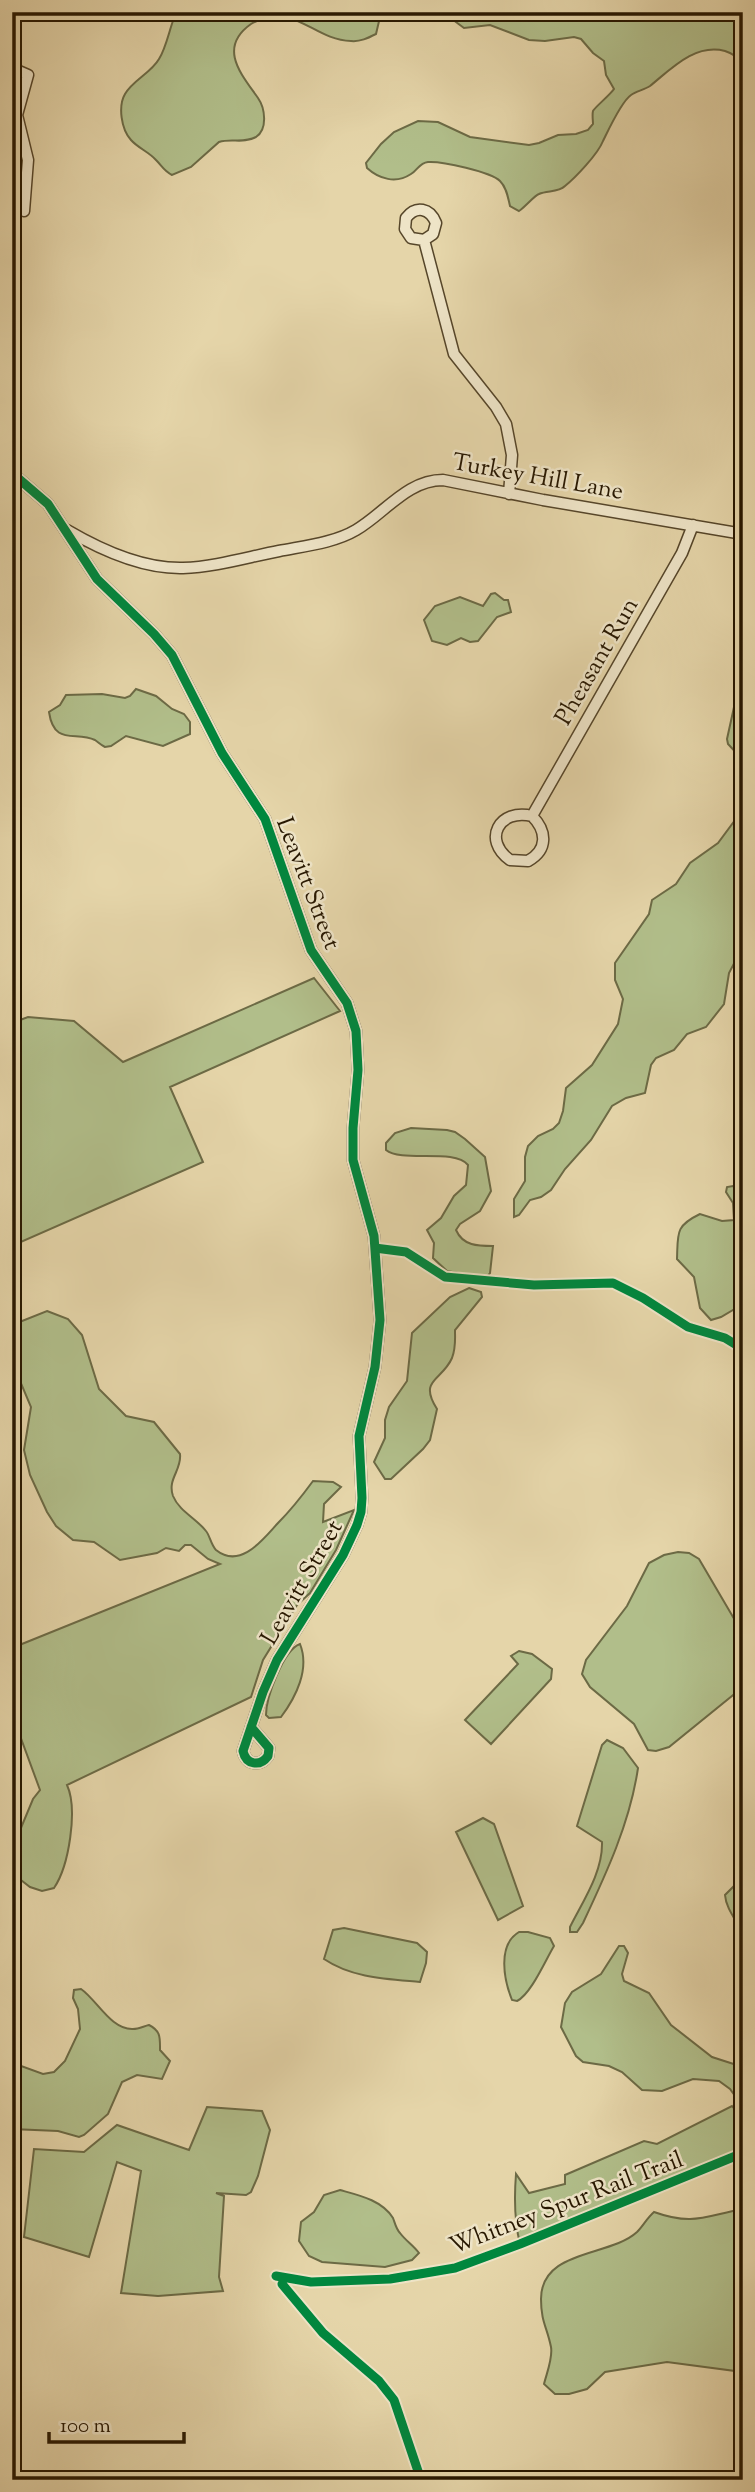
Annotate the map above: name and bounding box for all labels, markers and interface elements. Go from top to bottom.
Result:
street label: Turkey Hill Lane [450,446,626,510]
street label: Pheasant Run [548,592,648,732]
street label: Leavitt Street [266,813,348,955]
street label: Leavitt Street [253,1514,352,1652]
street label: Whitney Spur Rail Trail [445,2143,689,2264]
scale bar [49,2401,184,2445]
text: 100 m [60,2412,111,2442]

